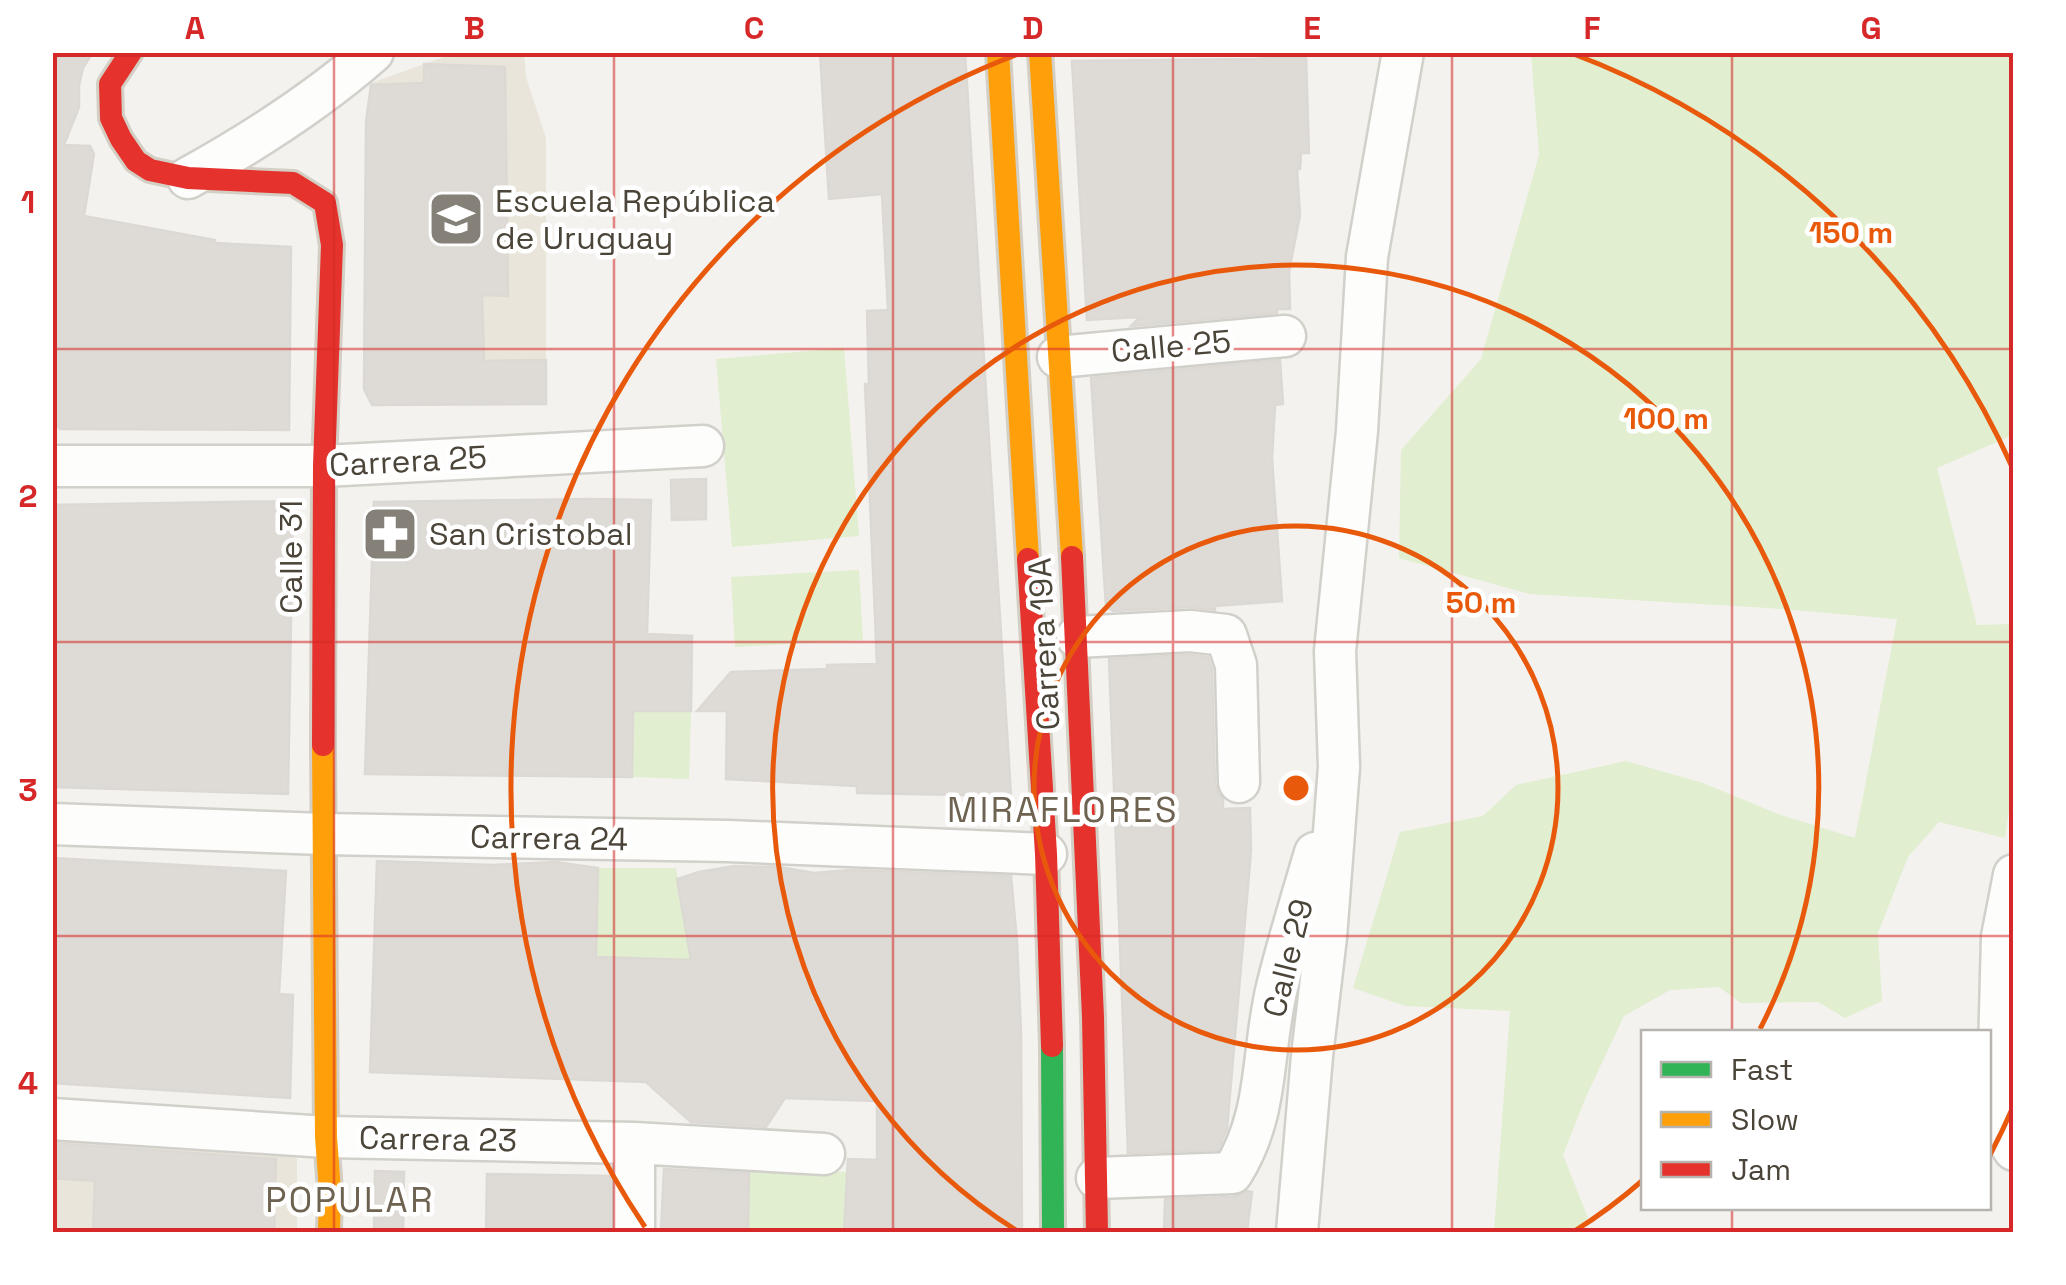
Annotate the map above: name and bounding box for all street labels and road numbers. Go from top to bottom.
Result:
street label: Calle 25 [1109,321,1233,371]
street label: Carrera 25 [328,437,488,485]
street label: Calle 31 [271,500,311,614]
street label: Carrera 19A [1020,557,1068,731]
street label: Carrera 24 [470,817,628,859]
street label: Calle 29 [1254,895,1322,1021]
street label: Carrera 23 [359,1118,517,1160]

